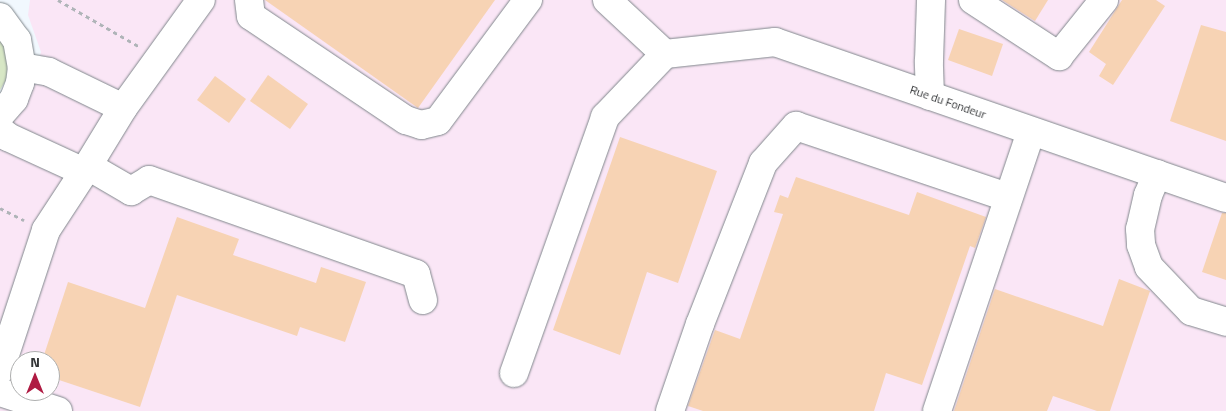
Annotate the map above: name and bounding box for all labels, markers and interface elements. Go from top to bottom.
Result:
street label: Rue du Fondeur [908,82,988,122]
north arrow [10,351,60,401]
text: N [30,351,40,372]

